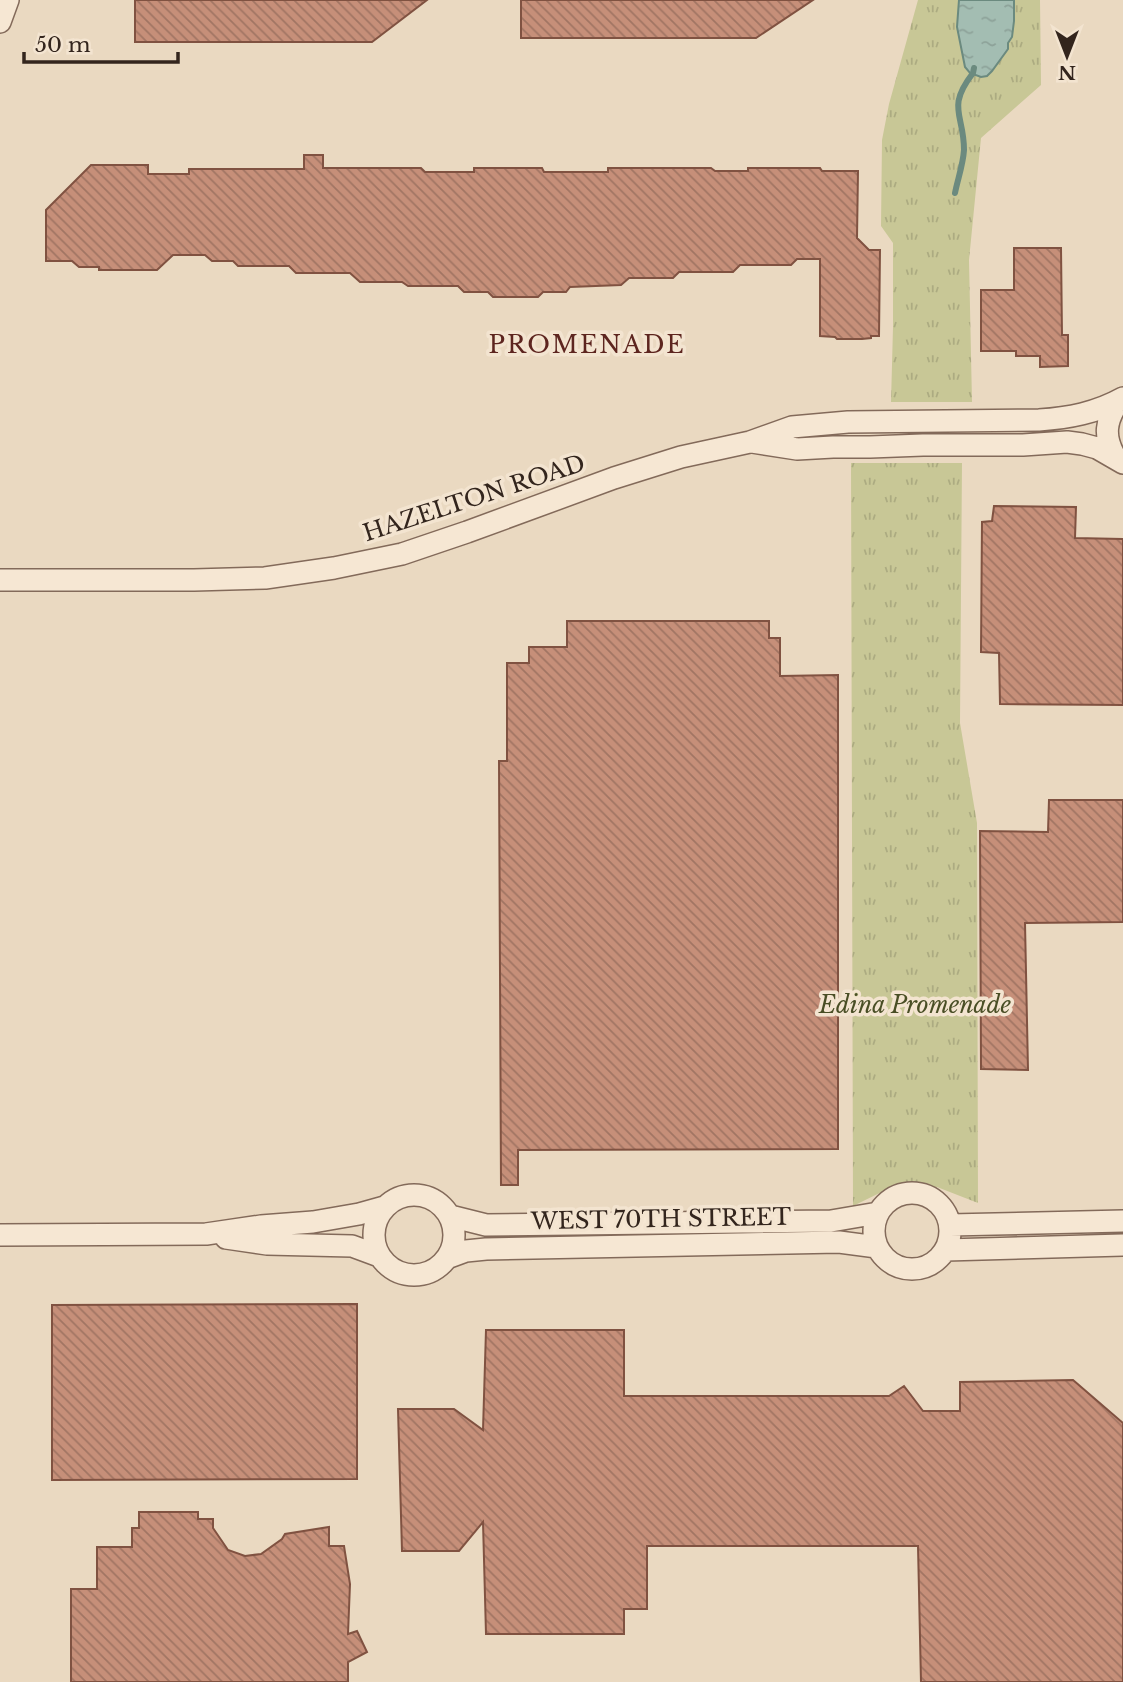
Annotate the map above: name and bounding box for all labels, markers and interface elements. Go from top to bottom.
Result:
scale bar [24,21,178,65]
north arrow [1032,21,1102,91]
text: 50 m [35,32,91,58]
text: N [1058,61,1076,84]
district label: PROMENADE [488,330,686,359]
street label: HAZELTON ROAD [360,449,588,547]
park label: Edina Promenade [818,991,1011,1019]
street label: WEST 70TH STREET [530,1203,792,1235]

